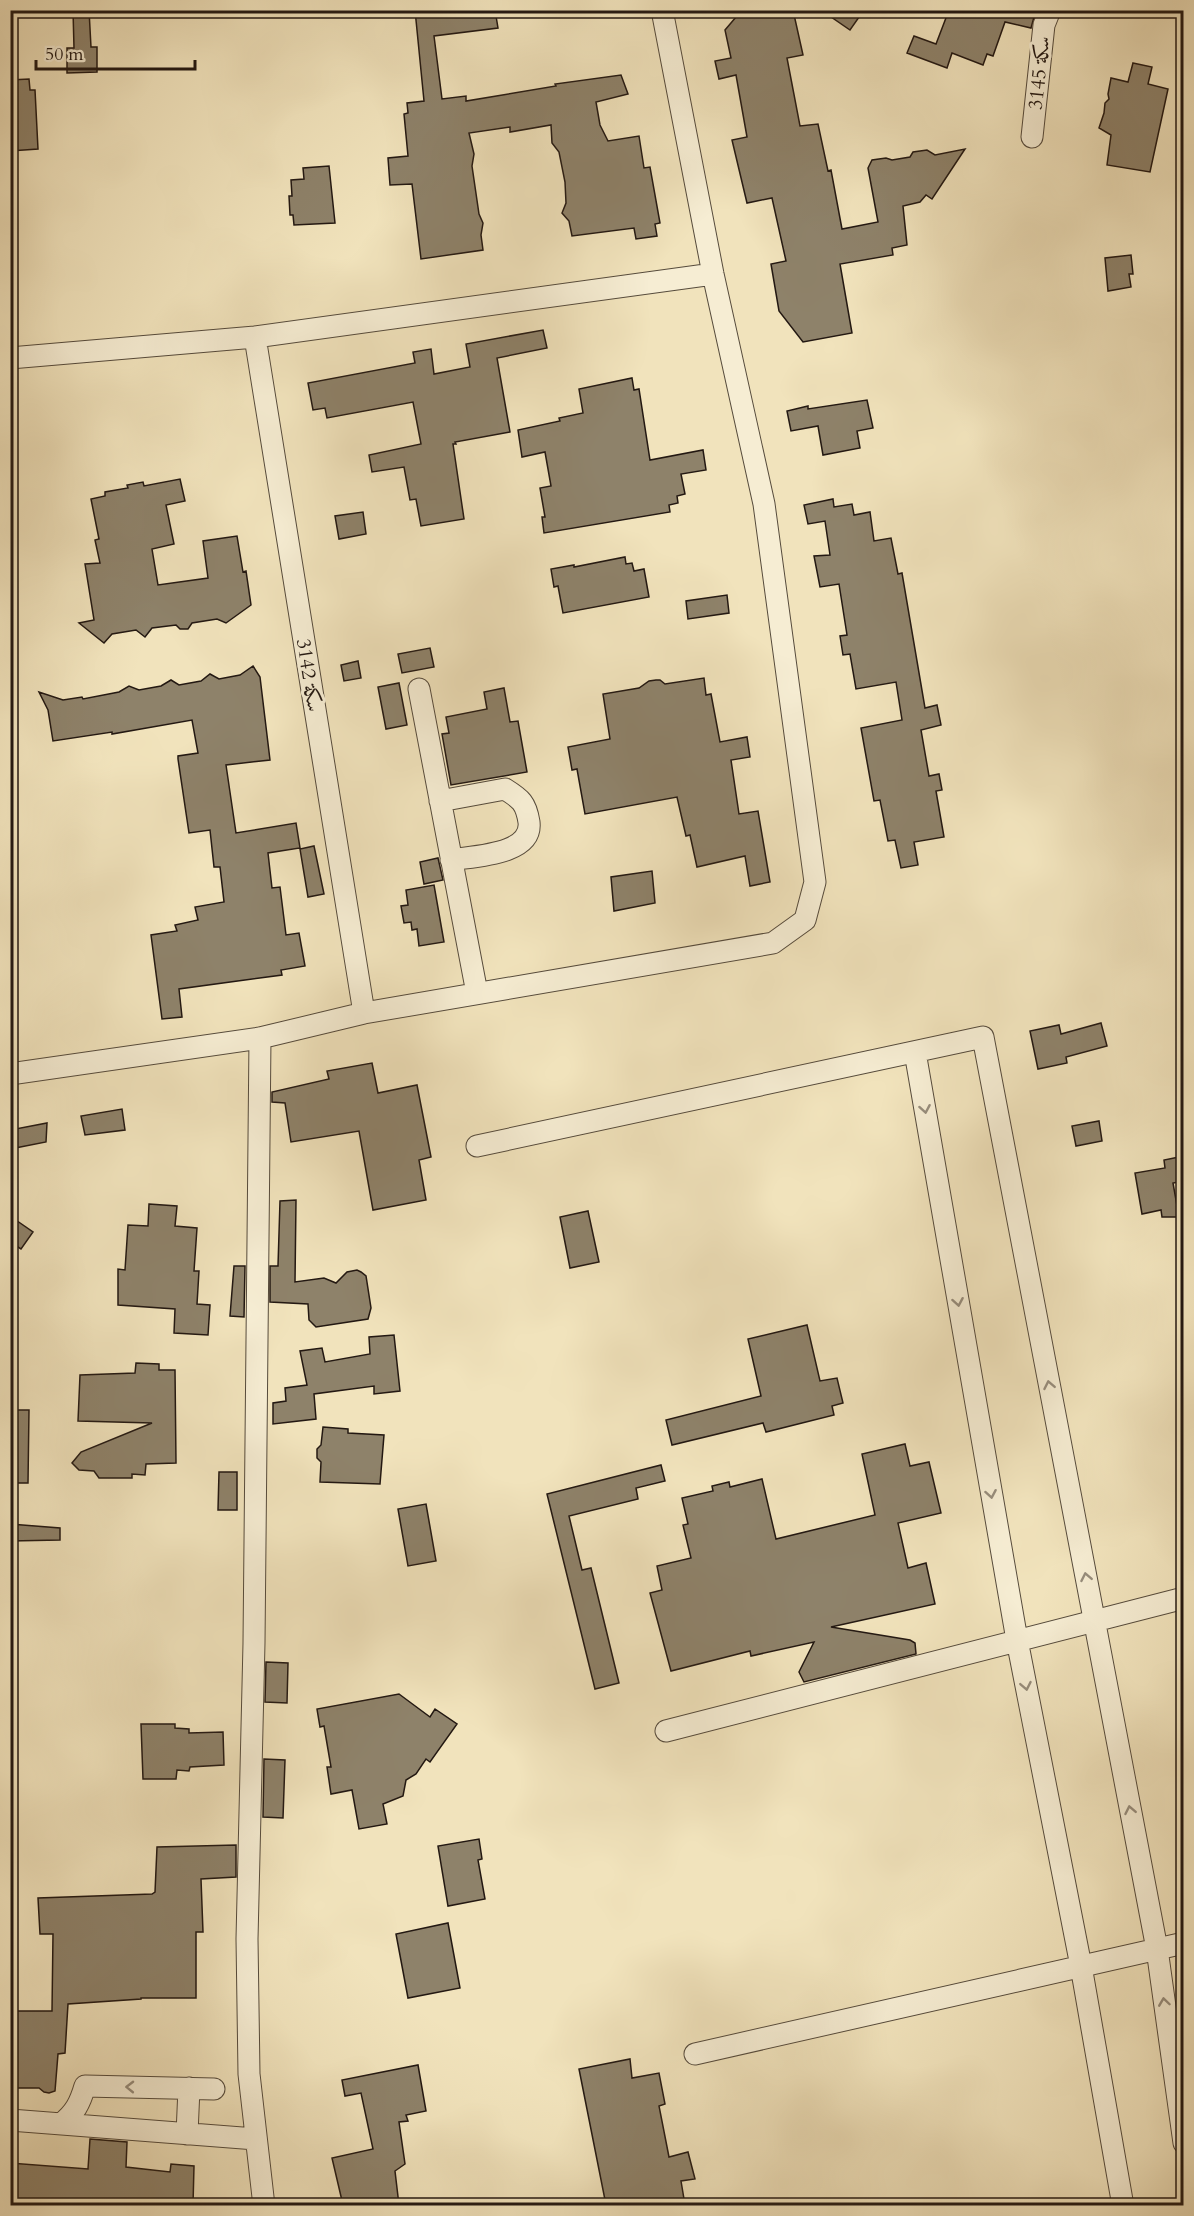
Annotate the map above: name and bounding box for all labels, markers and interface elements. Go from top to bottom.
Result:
scale bar [36,33,195,71]
street label: سكة 3145 [1022,35,1056,111]
text: 50 m [45,42,84,67]
street label: سكة 3142 [290,636,328,714]
one-way arrow [918,1104,931,1114]
one-way arrow [951,1296,964,1306]
one-way arrow [1044,1381,1056,1390]
one-way arrow [984,1488,997,1498]
one-way arrow [1080,1572,1093,1582]
one-way arrow [1019,1680,1032,1690]
one-way arrow [1124,1805,1137,1815]
one-way arrow [1159,1997,1171,2006]
one-way arrow [126,2080,135,2093]

